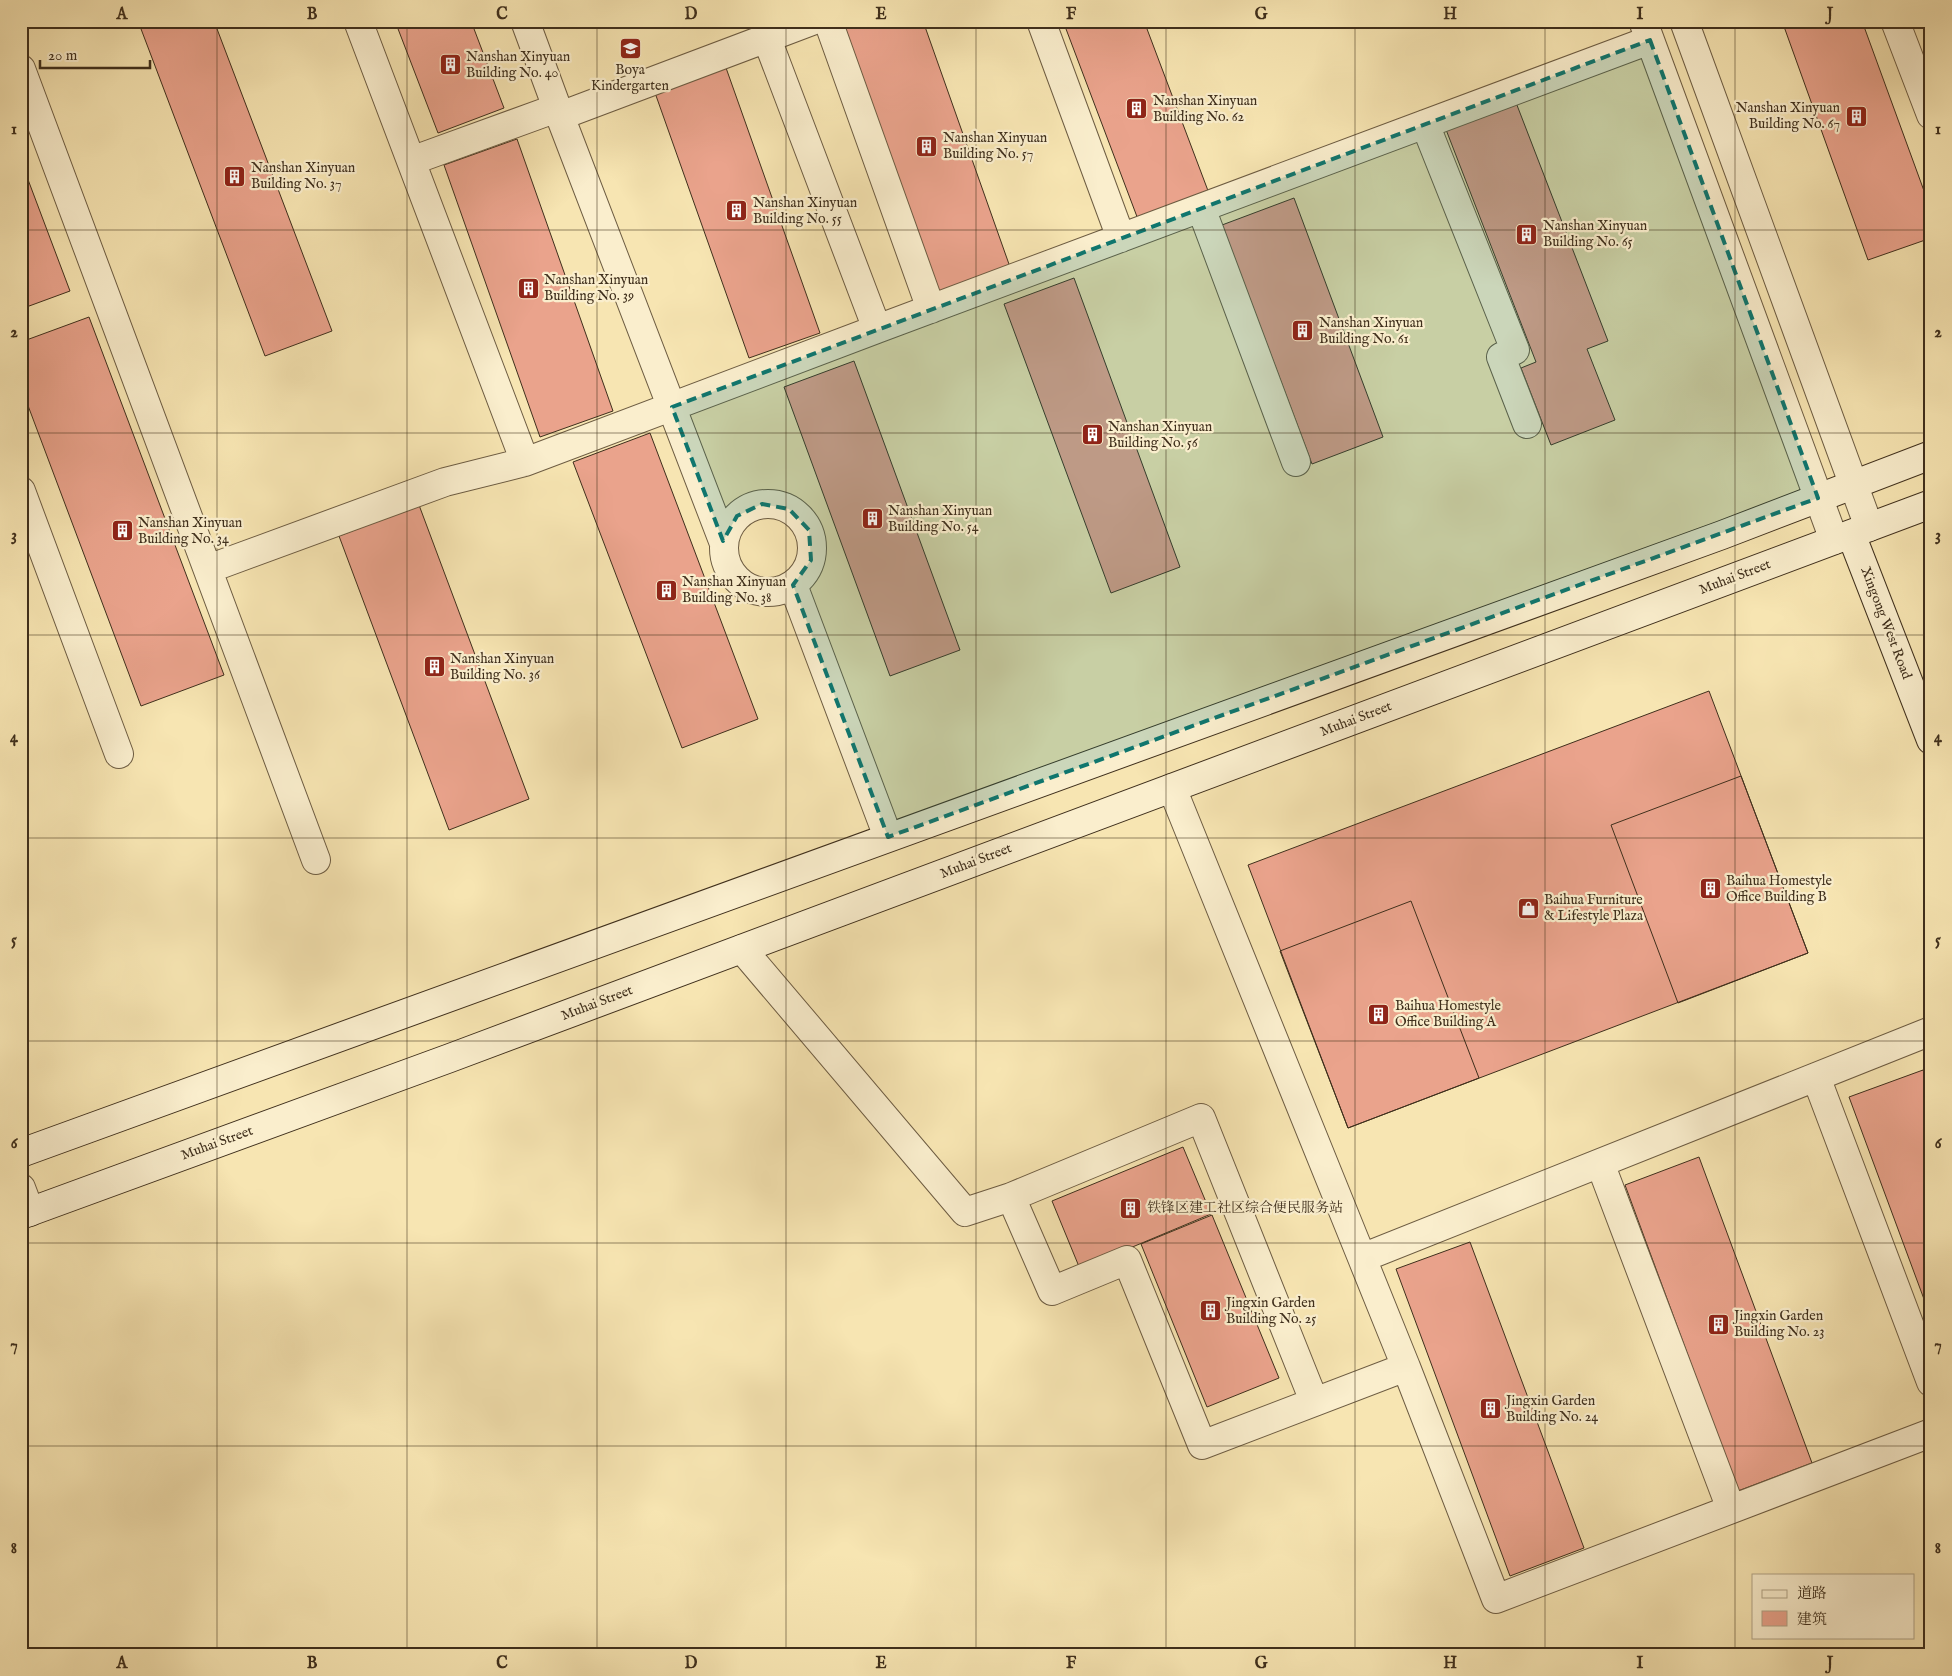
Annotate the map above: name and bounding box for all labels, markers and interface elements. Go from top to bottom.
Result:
text: A [116,5,129,25]
text: B [307,5,318,25]
text: C [496,5,508,25]
text: D [685,5,698,25]
text: E [875,5,887,25]
text: F [1066,5,1077,25]
text: G [1255,5,1268,25]
text: H [1443,5,1457,25]
text: I [1637,5,1644,25]
text: J [1825,5,1834,25]
school or university icon: Boya Kindergarten [618,36,642,60]
scale bar [40,38,150,70]
text: 20 m [48,46,78,65]
place label: Nanshan Xinyuan Building No. 40 [466,48,571,82]
building icon: Nanshan Xinyuan Building No. 40 [438,53,462,77]
place label: Boya Kindergarten [591,61,669,95]
place label: Nanshan Xinyuan Building No. 62 [1153,92,1258,126]
building icon: Nanshan Xinyuan Building No. 62 [1125,97,1149,121]
place label: Nanshan Xinyuan Building No. 67 [1736,99,1841,133]
building icon: Nanshan Xinyuan Building No. 67 [1844,104,1868,128]
text: 1 [11,120,17,140]
text: 1 [1935,120,1941,140]
place label: Nanshan Xinyuan Building No. 57 [943,129,1048,163]
building icon: Nanshan Xinyuan Building No. 57 [915,134,939,158]
place label: Nanshan Xinyuan Building No. 37 [251,159,356,193]
building icon: Nanshan Xinyuan Building No. 37 [223,164,247,188]
place label: Nanshan Xinyuan Building No. 55 [753,194,858,228]
building icon: Nanshan Xinyuan Building No. 55 [725,199,749,223]
place label: Nanshan Xinyuan Building No. 65 [1543,217,1648,251]
building icon: Nanshan Xinyuan Building No. 65 [1515,222,1539,246]
place label: Nanshan Xinyuan Building No. 39 [544,271,649,305]
building icon: Nanshan Xinyuan Building No. 39 [516,276,540,300]
place label: Nanshan Xinyuan Building No. 61 [1319,314,1424,348]
building icon: Nanshan Xinyuan Building No. 61 [1291,319,1315,343]
text: 2 [10,323,18,343]
text: 2 [1934,323,1942,343]
place label: Nanshan Xinyuan Building No. 56 [1108,418,1213,452]
building icon: Nanshan Xinyuan Building No. 56 [1080,423,1104,447]
place label: Nanshan Xinyuan Building No. 54 [888,502,993,536]
building icon: Nanshan Xinyuan Building No. 54 [860,507,884,531]
place label: Nanshan Xinyuan Building No. 34 [138,514,243,548]
building icon: Nanshan Xinyuan Building No. 34 [110,519,134,543]
text: 3 [11,526,17,546]
text: 3 [1935,526,1941,546]
street label: Muhai Street [1697,555,1774,599]
street label: Xingong West Road [1856,564,1916,682]
place label: Nanshan Xinyuan Building No. 38 [682,573,787,607]
building icon: Nanshan Xinyuan Building No. 38 [654,578,678,602]
place label: Nanshan Xinyuan Building No. 36 [450,650,555,684]
building icon: Nanshan Xinyuan Building No. 36 [422,655,446,679]
street label: Muhai Street [1318,697,1395,741]
text: 4 [10,728,19,748]
text: 4 [1934,728,1943,748]
street label: Muhai Street [938,839,1015,883]
place label: Baihua Homestyle Office Building B [1726,872,1833,906]
building icon: Baihua Homestyle Office Building B [1698,877,1722,901]
place label: Baihua Furniture & Lifestyle Plaza [1544,891,1644,925]
shop icon: Baihua Furniture & Lifestyle Plaza [1516,896,1540,920]
text: 5 [11,931,17,951]
text: 5 [1935,931,1941,951]
street label: Muhai Street [559,981,636,1025]
place label: Baihua Homestyle Office Building A [1395,997,1502,1031]
building icon: Baihua Homestyle Office Building A [1367,1002,1391,1026]
street label: Muhai Street [179,1122,256,1164]
text: 6 [11,1134,19,1154]
text: 6 [1935,1134,1943,1154]
building icon: 铁锋区建工社区综合便民服务站 [1119,1196,1143,1220]
place label: 铁锋区建工社区综合便民服务站 [1147,1199,1343,1217]
place label: Jingxin Garden Building No. 25 [1224,1294,1316,1328]
building icon: Jingxin Garden Building No. 25 [1198,1299,1222,1323]
place label: Jingxin Garden Building No. 23 [1732,1307,1825,1341]
building icon: Jingxin Garden Building No. 23 [1706,1312,1730,1336]
text: 7 [10,1336,18,1356]
text: 7 [1934,1336,1942,1356]
place label: Jingxin Garden Building No. 24 [1504,1392,1598,1426]
building icon: Jingxin Garden Building No. 24 [1478,1397,1502,1421]
text: 8 [11,1539,17,1559]
text: 8 [1935,1539,1941,1559]
legend [1752,1574,1914,1638]
text: 道路 [1797,1584,1827,1603]
text: 建筑 [1797,1610,1827,1629]
text: A [116,1654,129,1674]
text: B [307,1654,318,1674]
text: C [496,1654,508,1674]
text: D [685,1654,698,1674]
text: E [875,1654,887,1674]
text: F [1066,1654,1077,1674]
text: G [1255,1654,1268,1674]
text: H [1443,1654,1457,1674]
text: I [1637,1654,1644,1674]
text: J [1825,1654,1834,1674]

